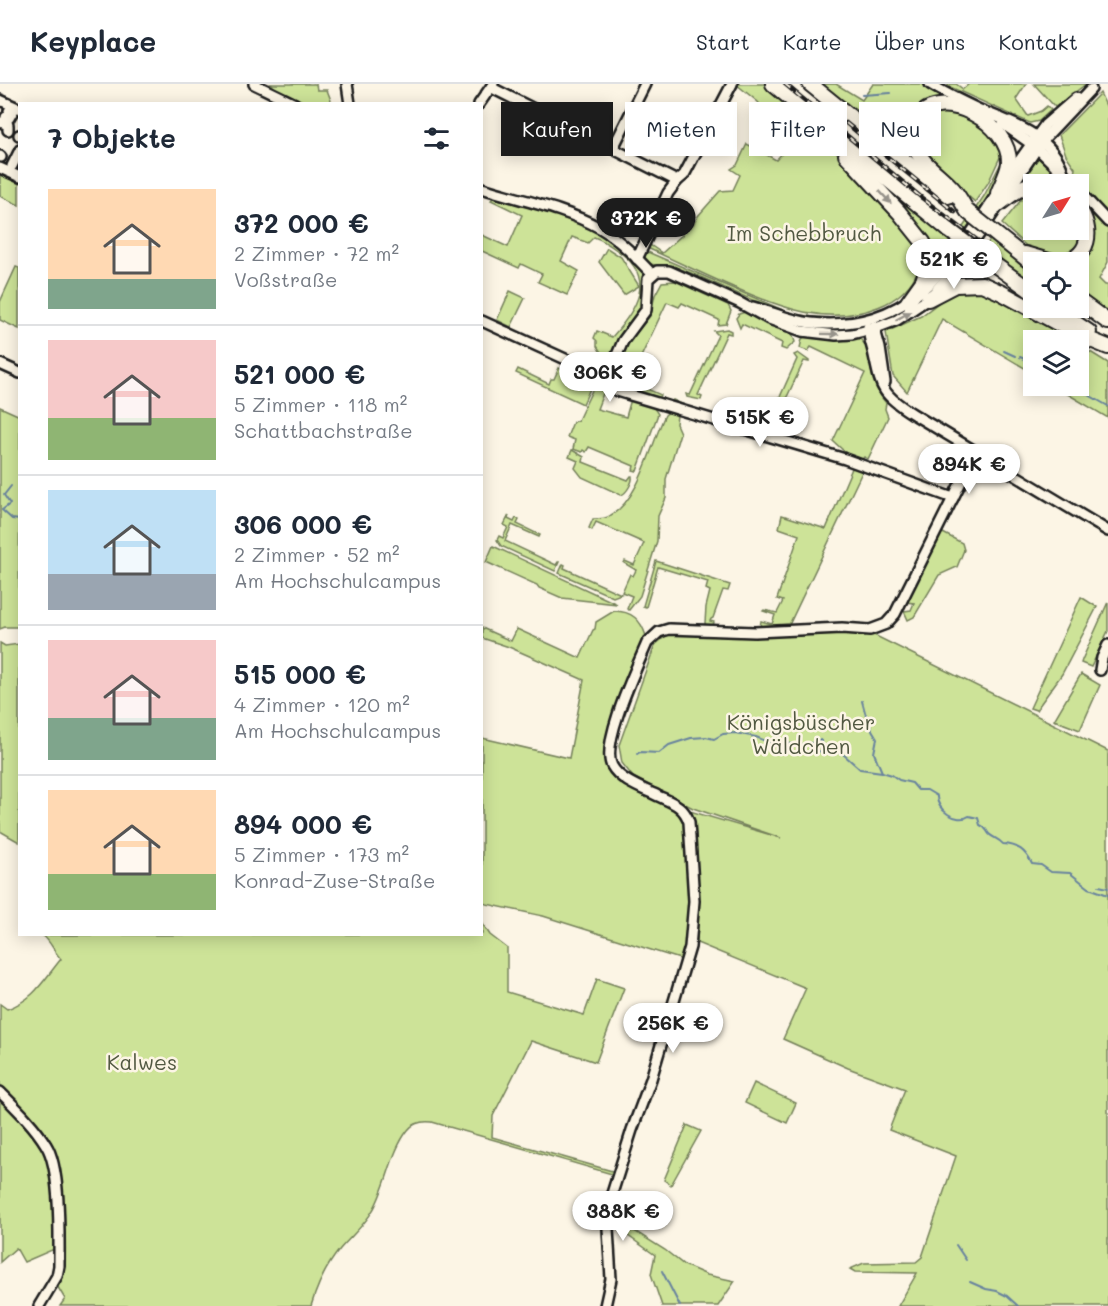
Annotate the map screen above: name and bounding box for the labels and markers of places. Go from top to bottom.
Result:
pin: 372K € [597,198,695,249]
pin: 521K € [905,239,1003,290]
pin: 306K € [561,352,659,403]
pin: 515K € [711,397,809,448]
pin: 894K € [920,444,1018,495]
pin: 256K € [624,1003,722,1054]
pin: 388K € [574,1191,672,1242]

